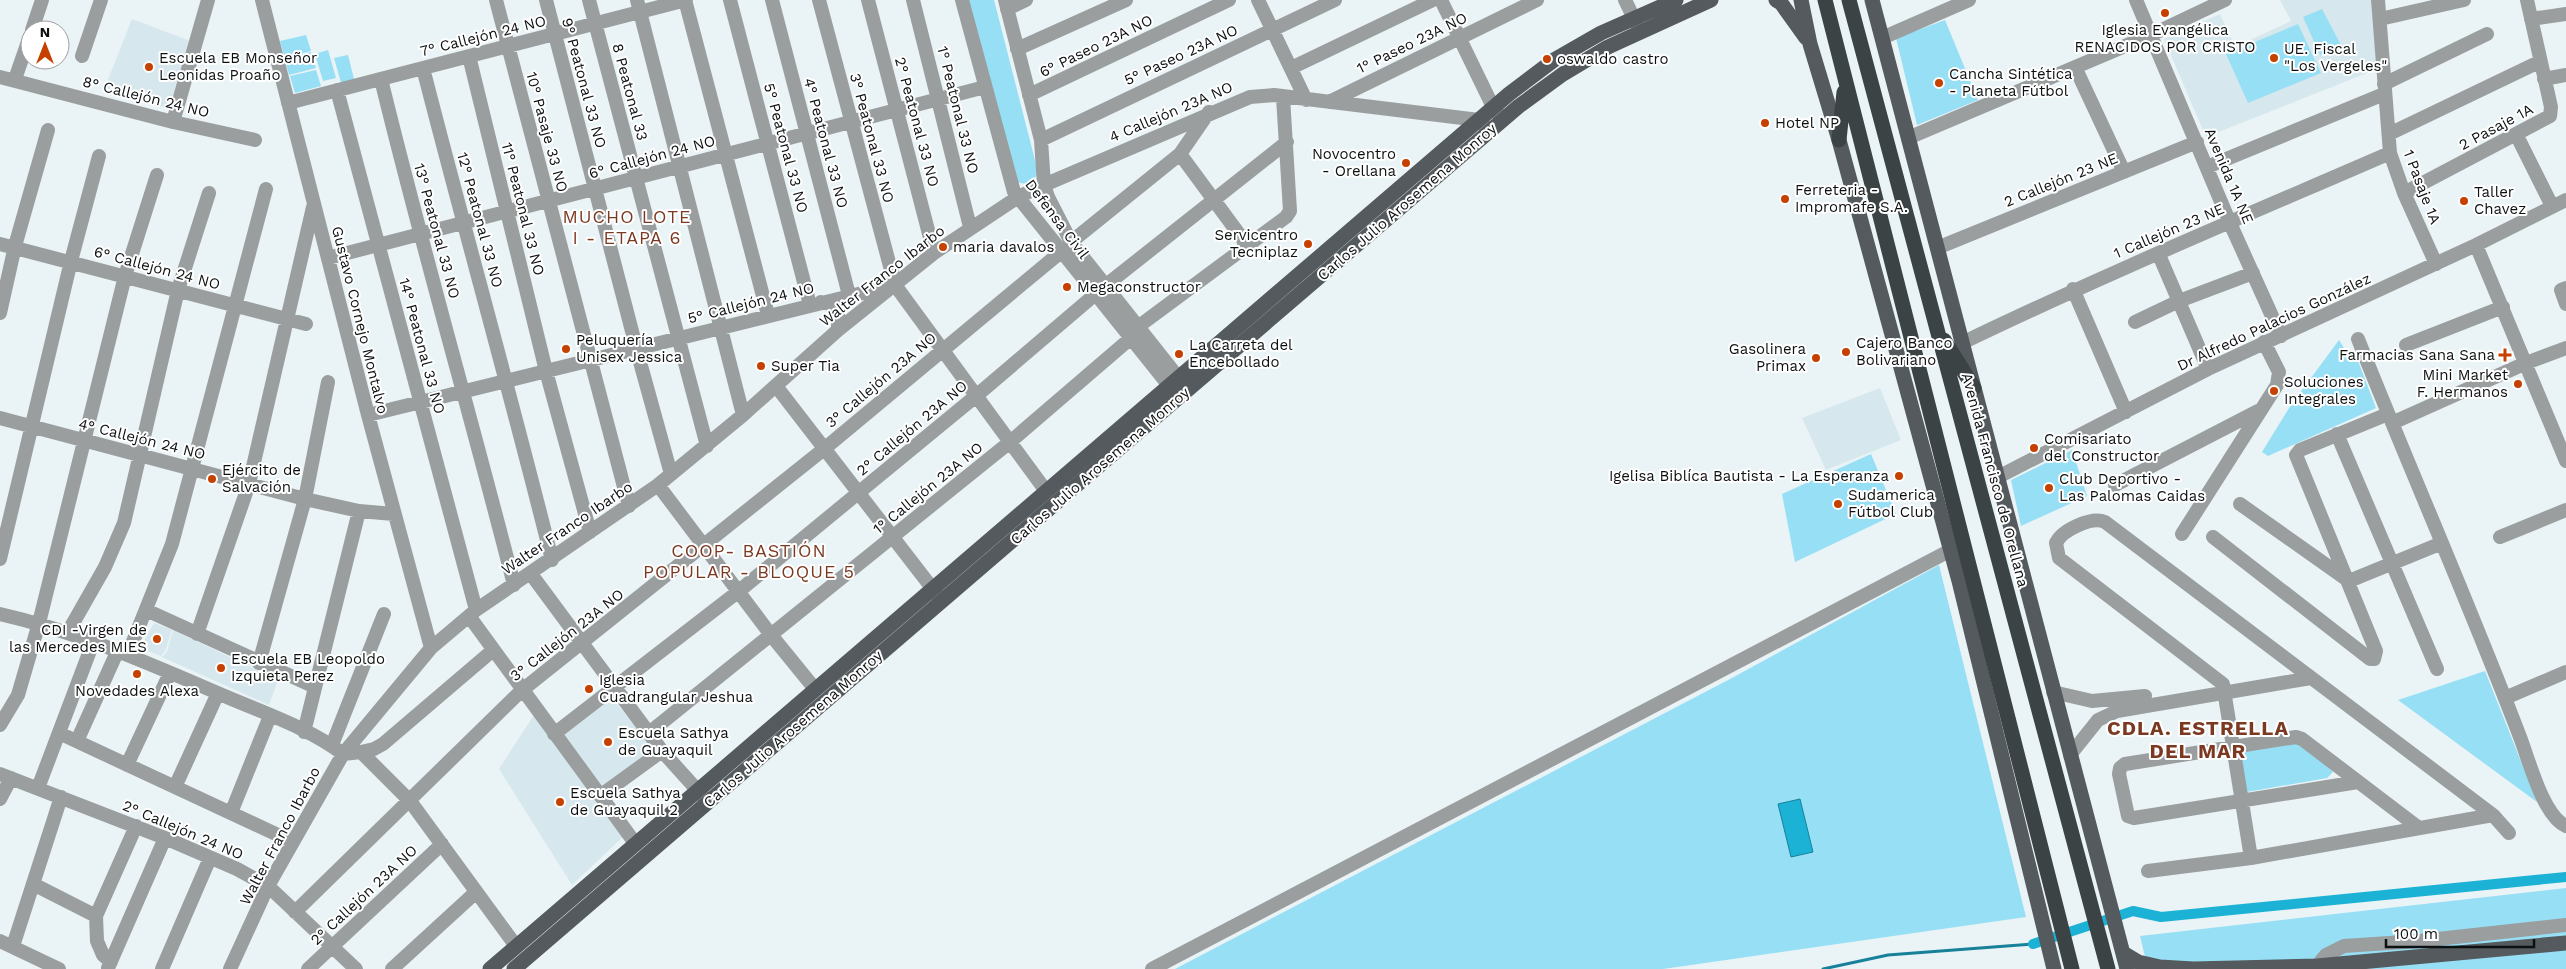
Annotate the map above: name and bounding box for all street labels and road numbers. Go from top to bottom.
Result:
street label: 1° Paseo 23A NO [1354,9,1470,77]
street label: 6° Paseo 23A NO [1037,11,1155,81]
street label: 7° Callejón 24 NO [418,12,548,60]
street label: 9° Peatonal 33 NO [558,16,610,150]
street label: 5° Paseo 23A NO [1121,21,1241,89]
street label: 8 Peatonal 33 [608,41,652,143]
street label: 1° Peatonal 33 NO [933,44,983,176]
street label: 2° Peatonal 33 NO [891,55,943,189]
street label: 10° Pasaje 33 NO [522,70,572,194]
street label: 3° Peatonal 33 NO [846,71,898,205]
street label: 8° Callejón 24 NO [81,73,211,121]
street label: 4° Peatonal 33 NO [800,76,852,210]
street label: 4 Callejón 23A NO [1107,78,1235,146]
street label: 5° Peatonal 33 NO [760,81,812,215]
street label: 2 Pasaje 1A [2456,100,2536,154]
street label: Carlos Julio Arosemena Monroy [1314,119,1500,285]
street label: Avenida 1A NE [2201,125,2257,227]
street label: 6° Callejón 24 NO [587,131,717,183]
street label: 11° Peatonal 33 NO [498,141,548,277]
street label: 1 Pasaje 1A [2400,147,2444,227]
street label: 2 Callejón 23 NE [2002,149,2120,211]
street label: 12° Peatonal 33 NO [453,150,507,290]
street label: 13° Peatonal 33 NO [410,161,464,301]
street label: Defensa Civil [1021,176,1093,263]
street label: 1 Callejón 23 NE [2111,200,2227,262]
street label: Walter Franco Ibarbo [816,222,948,330]
street label: Gustavo Cornejo Montalvo [328,224,392,416]
street label: 6° Callejón 24 NO [92,242,222,294]
street label: Dr Alfredo Palacios González [2174,269,2374,375]
street label: 14° Peatonal 33 NO [395,276,449,416]
street label: 5° Callejón 24 NO [686,279,816,327]
street label: 3° Callejón 23A NO [822,328,940,432]
street label: Avenida Francisco de Orellana [1958,371,2032,590]
street label: 2° Callejón 23A NO [853,376,971,480]
street label: Carlos Julio Arosemena Monroy [1007,383,1193,549]
street label: 4° Callejón 24 NO [77,415,207,463]
street label: 1° Callejón 23A NO [869,438,987,538]
street label: Walter Franco Ibarbo [498,477,636,579]
street label: 3° Callejón 23A NO [507,585,627,685]
street label: Carlos Julio Arosemena Monroy [700,646,886,812]
street label: Walter Franco Ibarbo [236,764,324,908]
street label: 2° Callejón 24 NO [120,796,246,864]
street label: 2° Callejón 23A NO [307,841,421,949]

